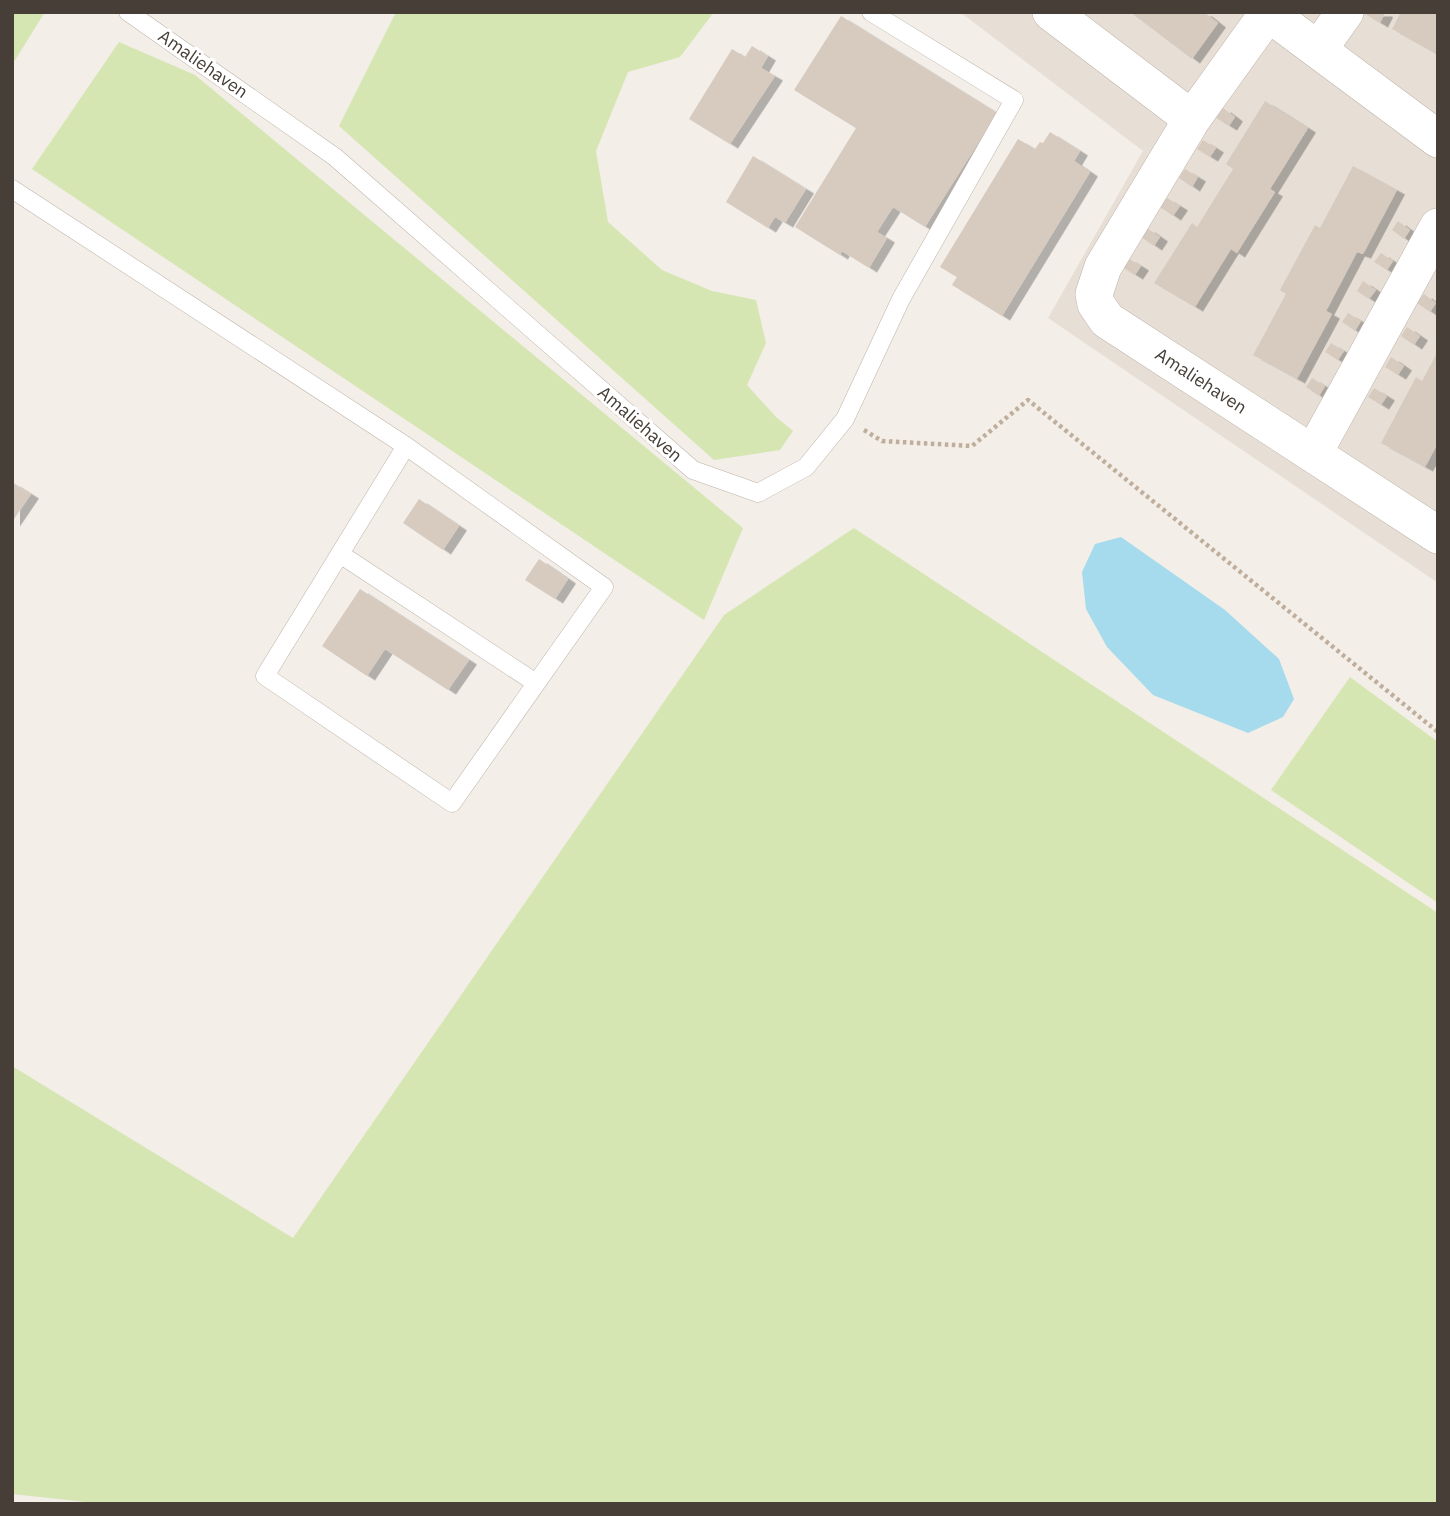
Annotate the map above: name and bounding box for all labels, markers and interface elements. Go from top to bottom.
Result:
street label: Amaliehaven [154,24,253,103]
street label: Amaliehaven [1151,342,1251,419]
street label: Amaliehaven [593,381,687,467]

